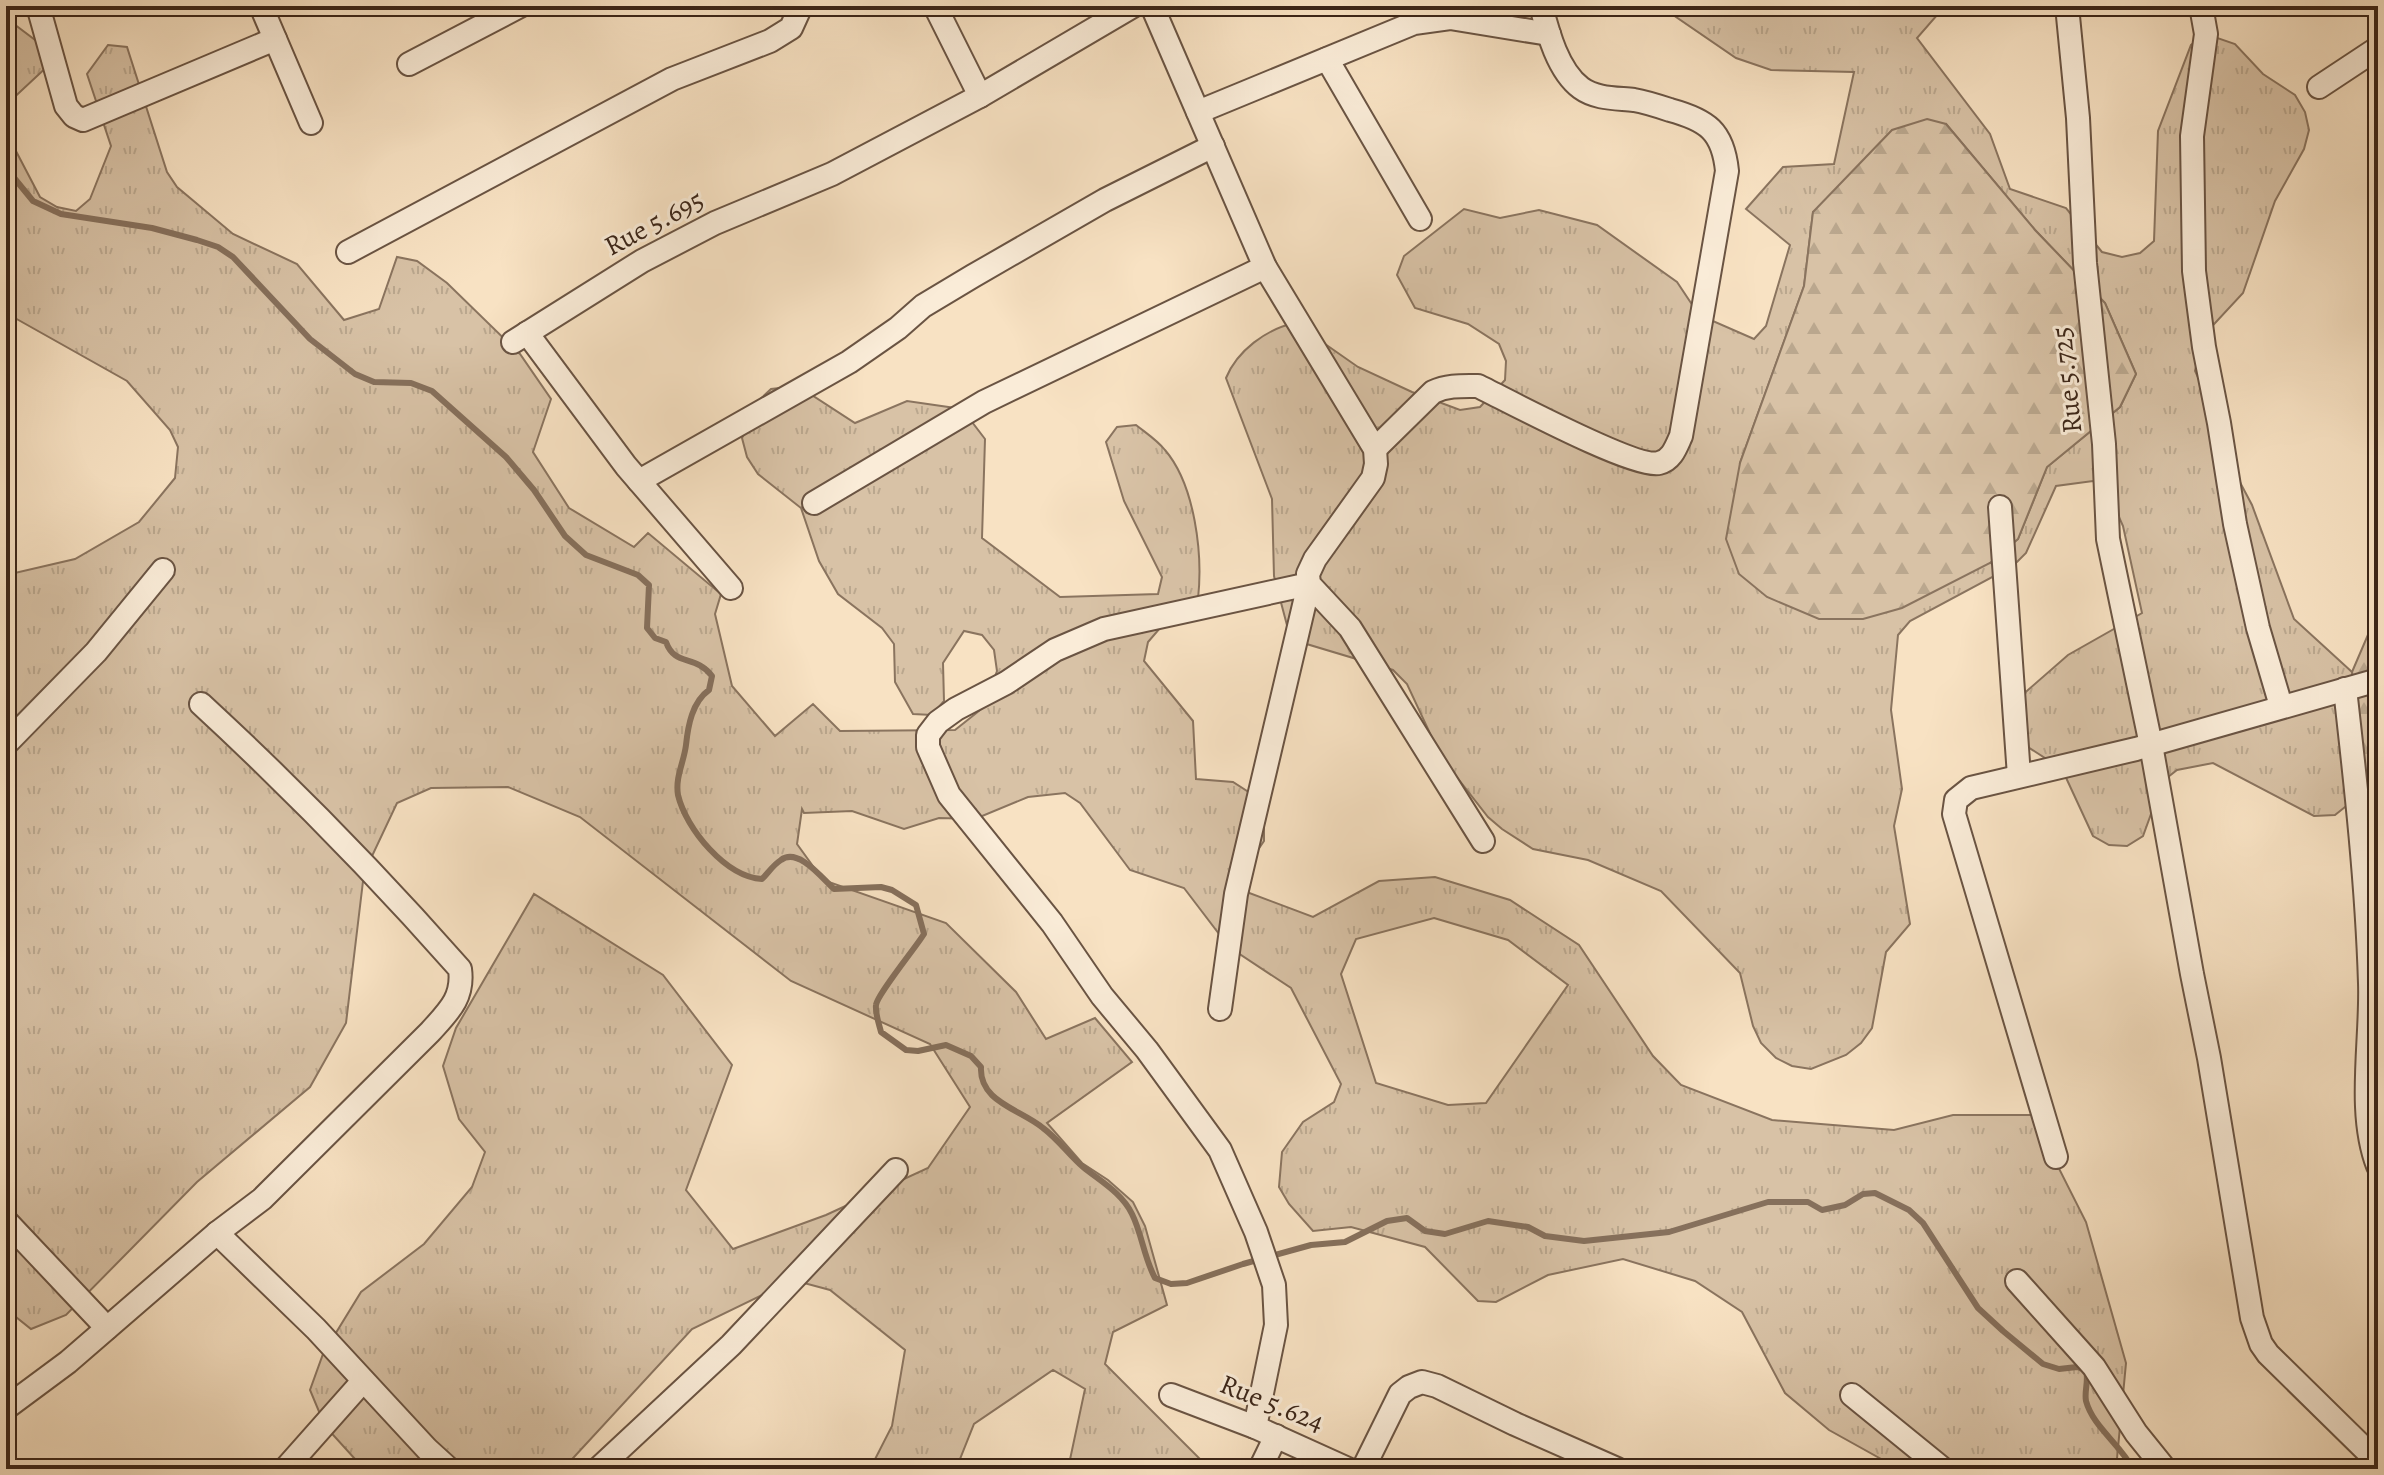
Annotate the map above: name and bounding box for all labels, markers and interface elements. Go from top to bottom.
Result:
street label: Rue 5.695 [597,181,711,265]
street label: Rue 5.725 [2043,325,2091,435]
street label: Rue 5.624 [1214,1365,1330,1441]

